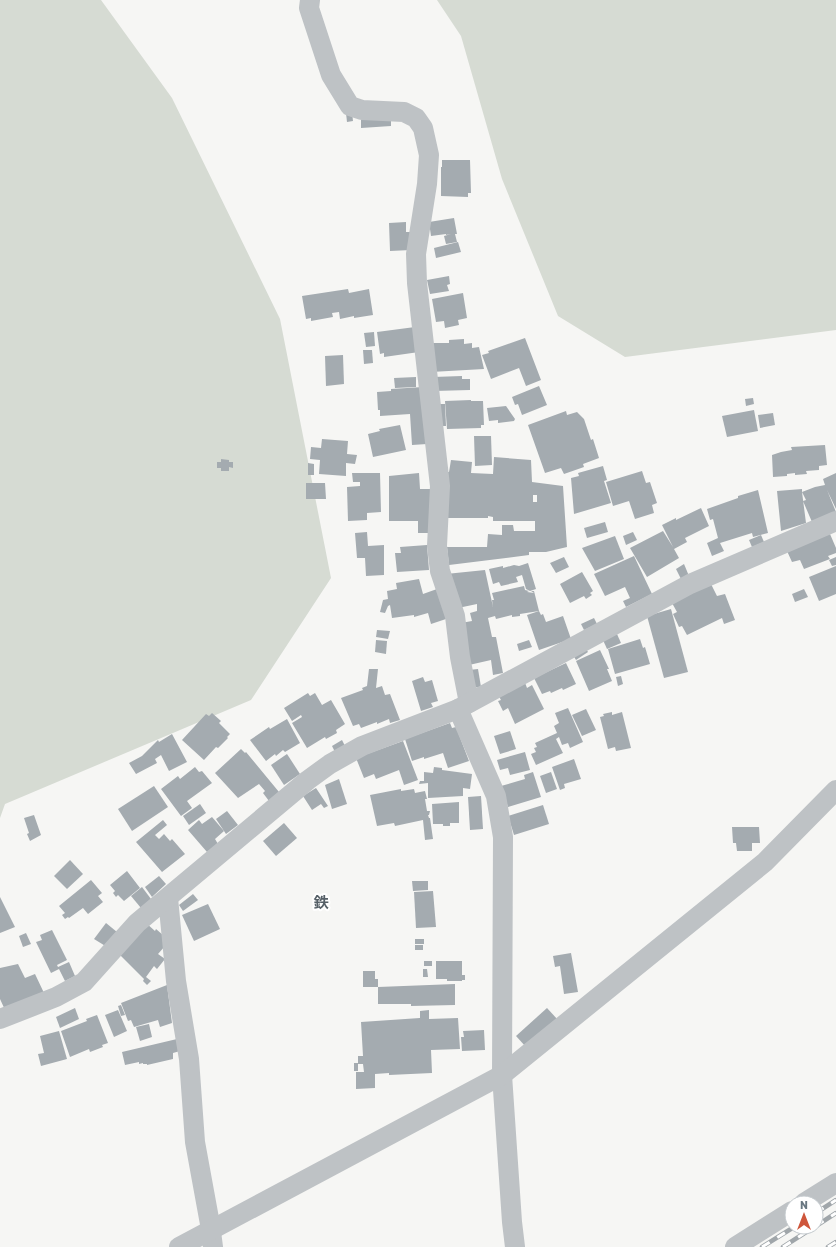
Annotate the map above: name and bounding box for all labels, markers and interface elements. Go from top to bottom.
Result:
district label: 鉄 [313,894,329,912]
north arrow [784,1195,824,1235]
text: N [800,1199,808,1212]

